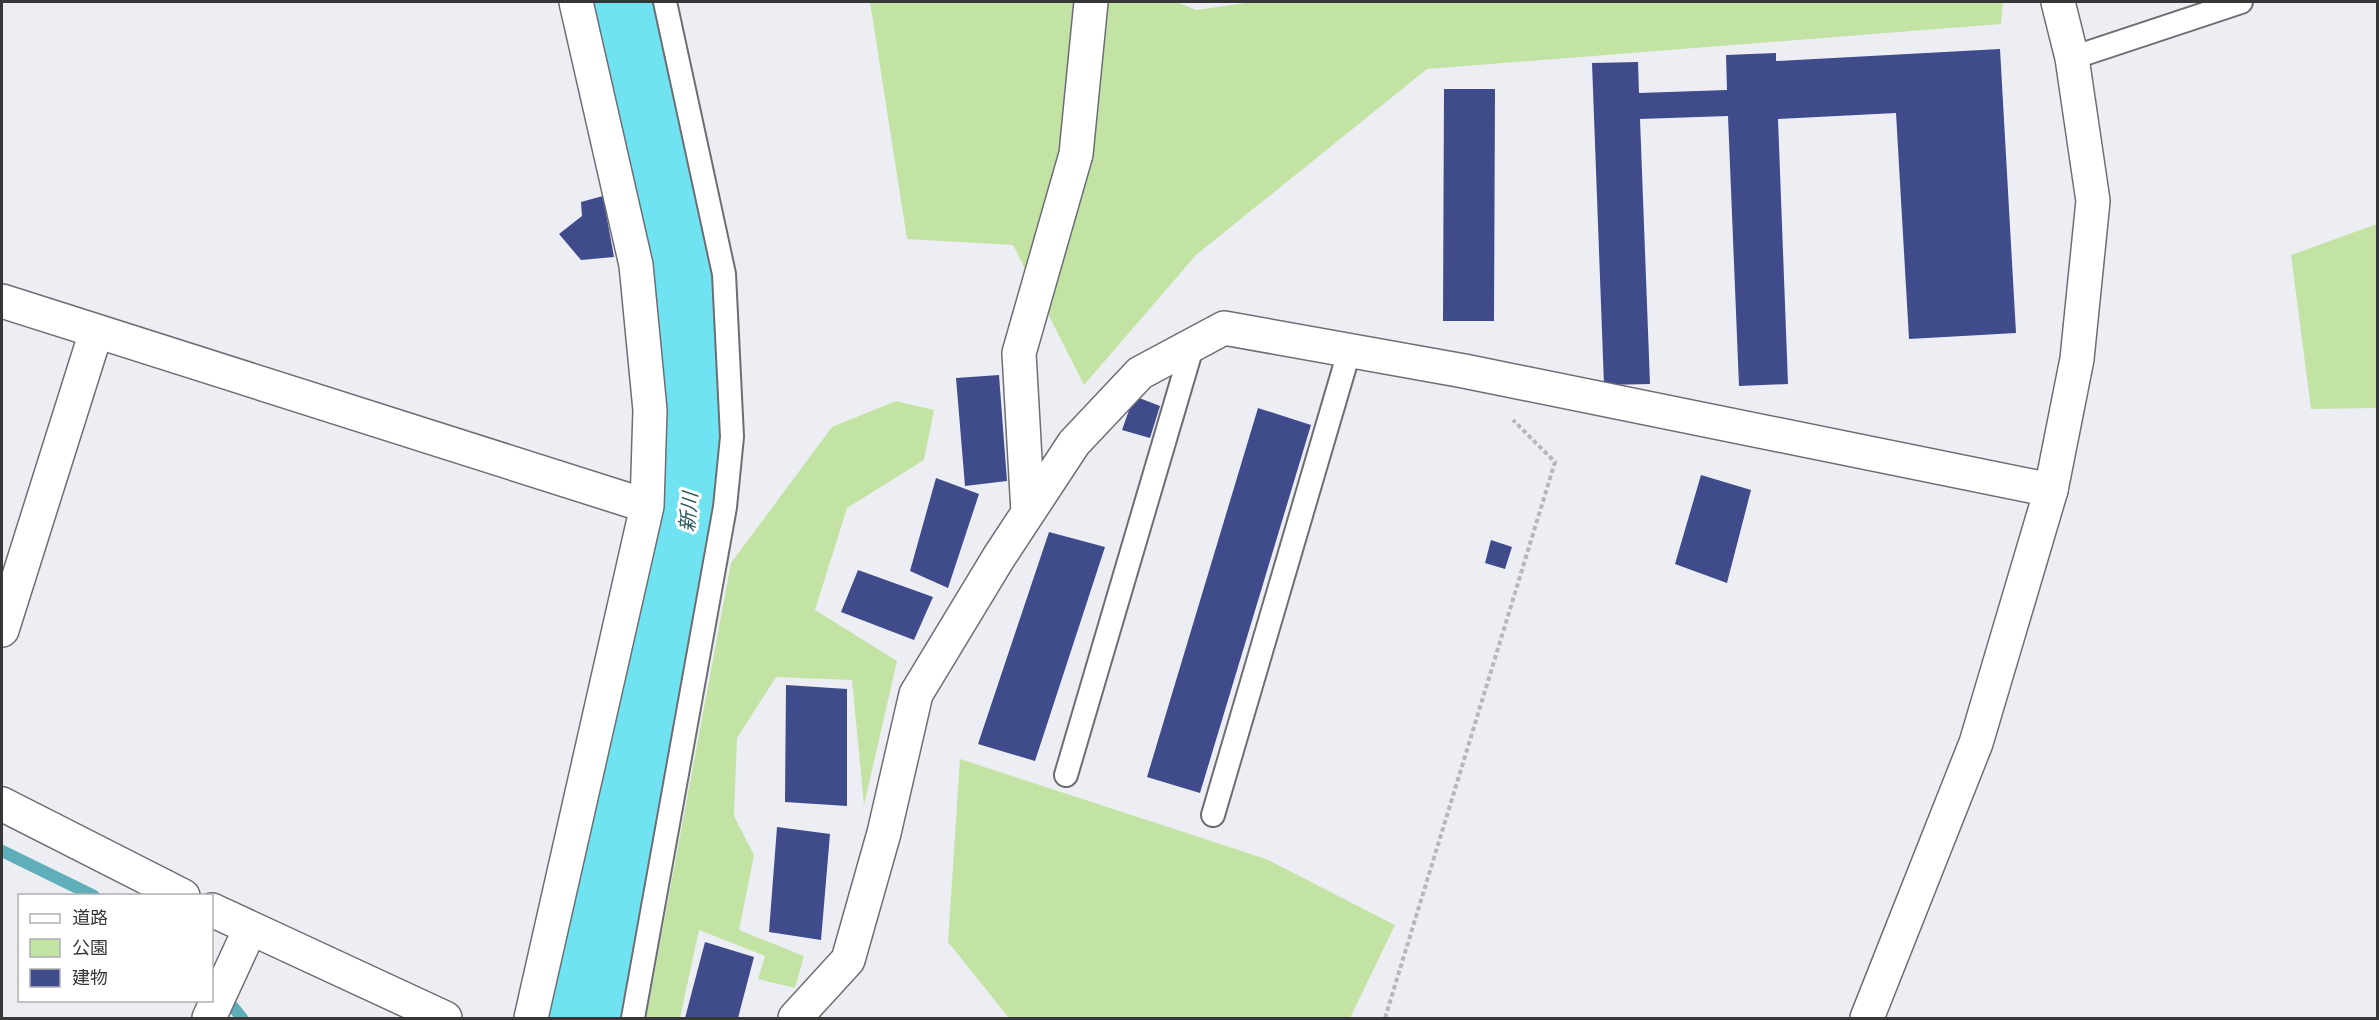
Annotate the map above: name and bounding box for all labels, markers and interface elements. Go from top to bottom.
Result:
water label: 新川 [673,489,703,533]
legend [18,894,213,1002]
text: 道路 [72,905,108,929]
text: 公園 [72,935,108,959]
text: 建物 [72,965,108,989]

